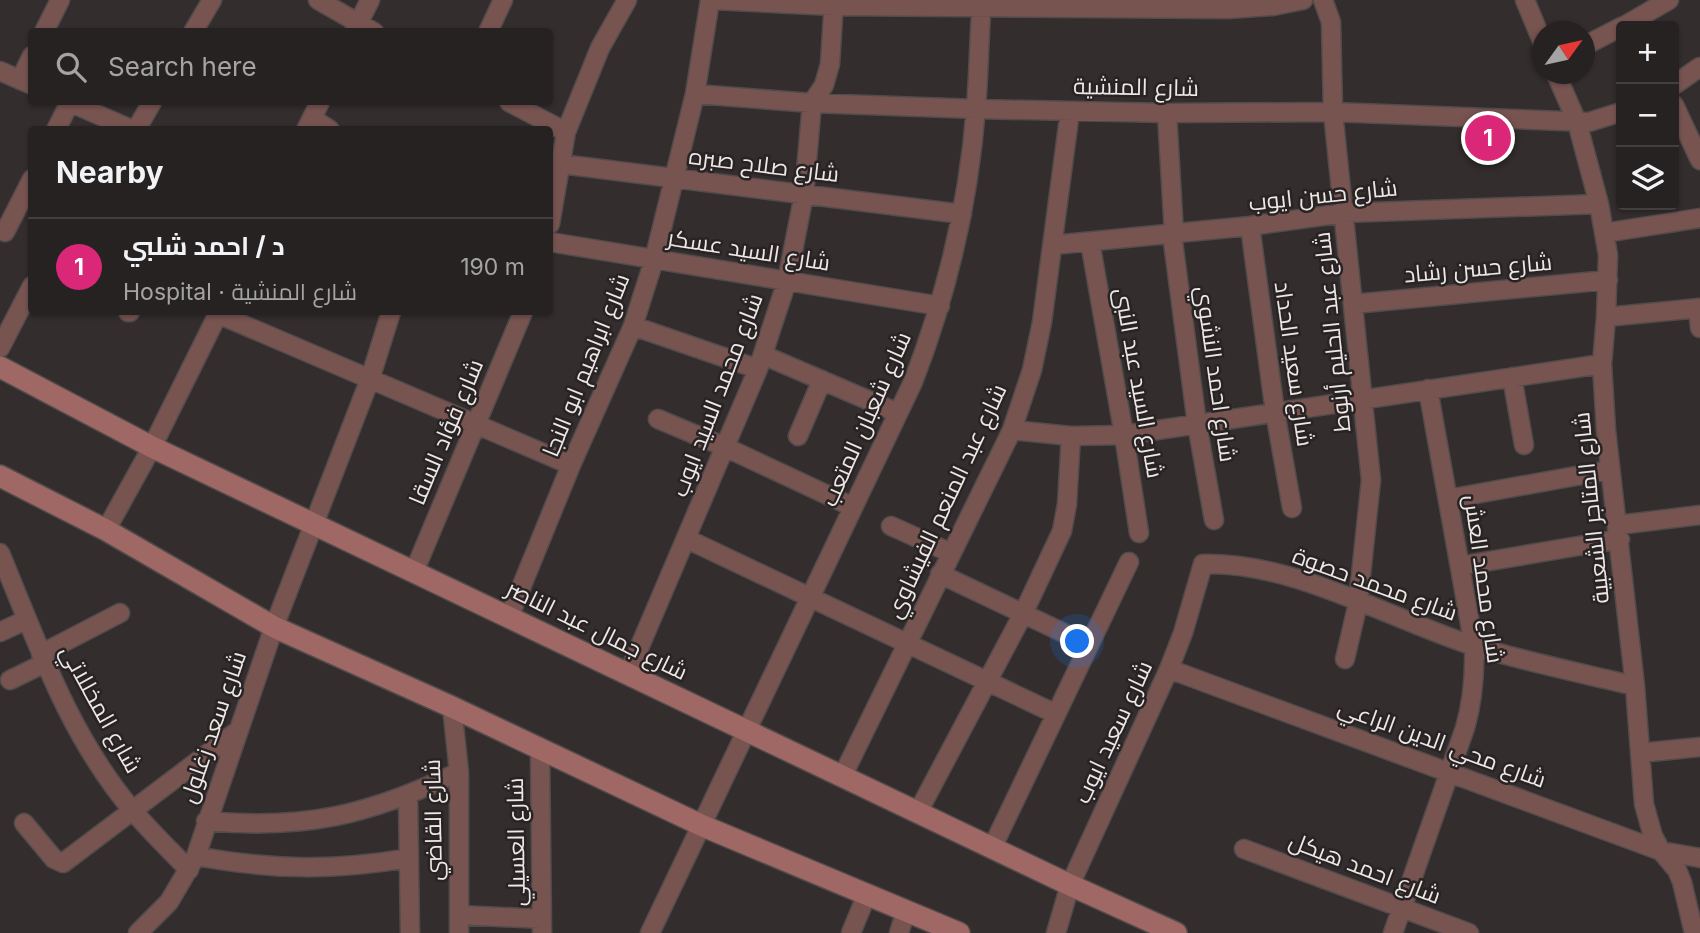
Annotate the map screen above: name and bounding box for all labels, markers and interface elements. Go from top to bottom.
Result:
north arrow [1532,21,1595,84]
map controls [1616,21,1679,210]
button: + [1616,21,1679,84]
search box [28,28,553,105]
icon: search [52,48,90,86]
text: Search here [108,51,257,82]
street label: شارع المنشية [1073,72,1199,104]
button: − [1616,84,1679,147]
pin: 1 [1465,112,1511,164]
street label: شارع صلاح صبره [687,142,841,190]
button: layers [1616,147,1679,210]
text: Nearby [56,154,164,190]
street label: شارع حسن ايوب [1247,173,1399,219]
street label: شارع السيد عسكر [663,223,832,279]
text: د / احمد شلبي [123,230,285,261]
street label: شارع عبد الحليم أرنوط [1307,230,1358,434]
street label: شارع حسن رشاد [1403,248,1553,290]
text: 1 [74,253,84,281]
text: 190 m [460,253,525,281]
street label: شارع ابراهيم ابو النجا [536,269,637,461]
text: Hospital · شارع المنشية [123,278,357,306]
street label: شارع سعيد الحداد [1267,280,1319,449]
street label: شارع احمد النشوي [1186,284,1242,464]
street label: شارع السيد عبد النبى [1107,286,1170,481]
street label: شارع محمد السيد ايوب [665,289,771,501]
street label: شارع شعبان المتعب [815,327,919,511]
street label: شارع فؤاد السقا [403,355,491,510]
street label: شارع عبد المنعم الفيشاوي [879,380,1016,624]
street label: شارع المتاجر الشعبية [1567,411,1617,605]
street label: شارع محمد العش [1456,493,1510,665]
street label: شارع محمد حصوة [1288,541,1461,629]
street label: شارع جمال عبد الناصر [499,573,692,688]
your location [1060,624,1094,658]
street label: شارع المخللاتي [51,640,148,780]
street label: شارع سعد زغلول [174,647,254,807]
street label: شارع سعيد ايوب [1068,656,1160,809]
street label: شارع محي الدين الراعي [1333,692,1550,797]
street label: شارع القاضي [418,759,451,881]
street label: شارع العسيلي [501,777,535,907]
street label: شارع احمد هيكل [1284,826,1445,912]

